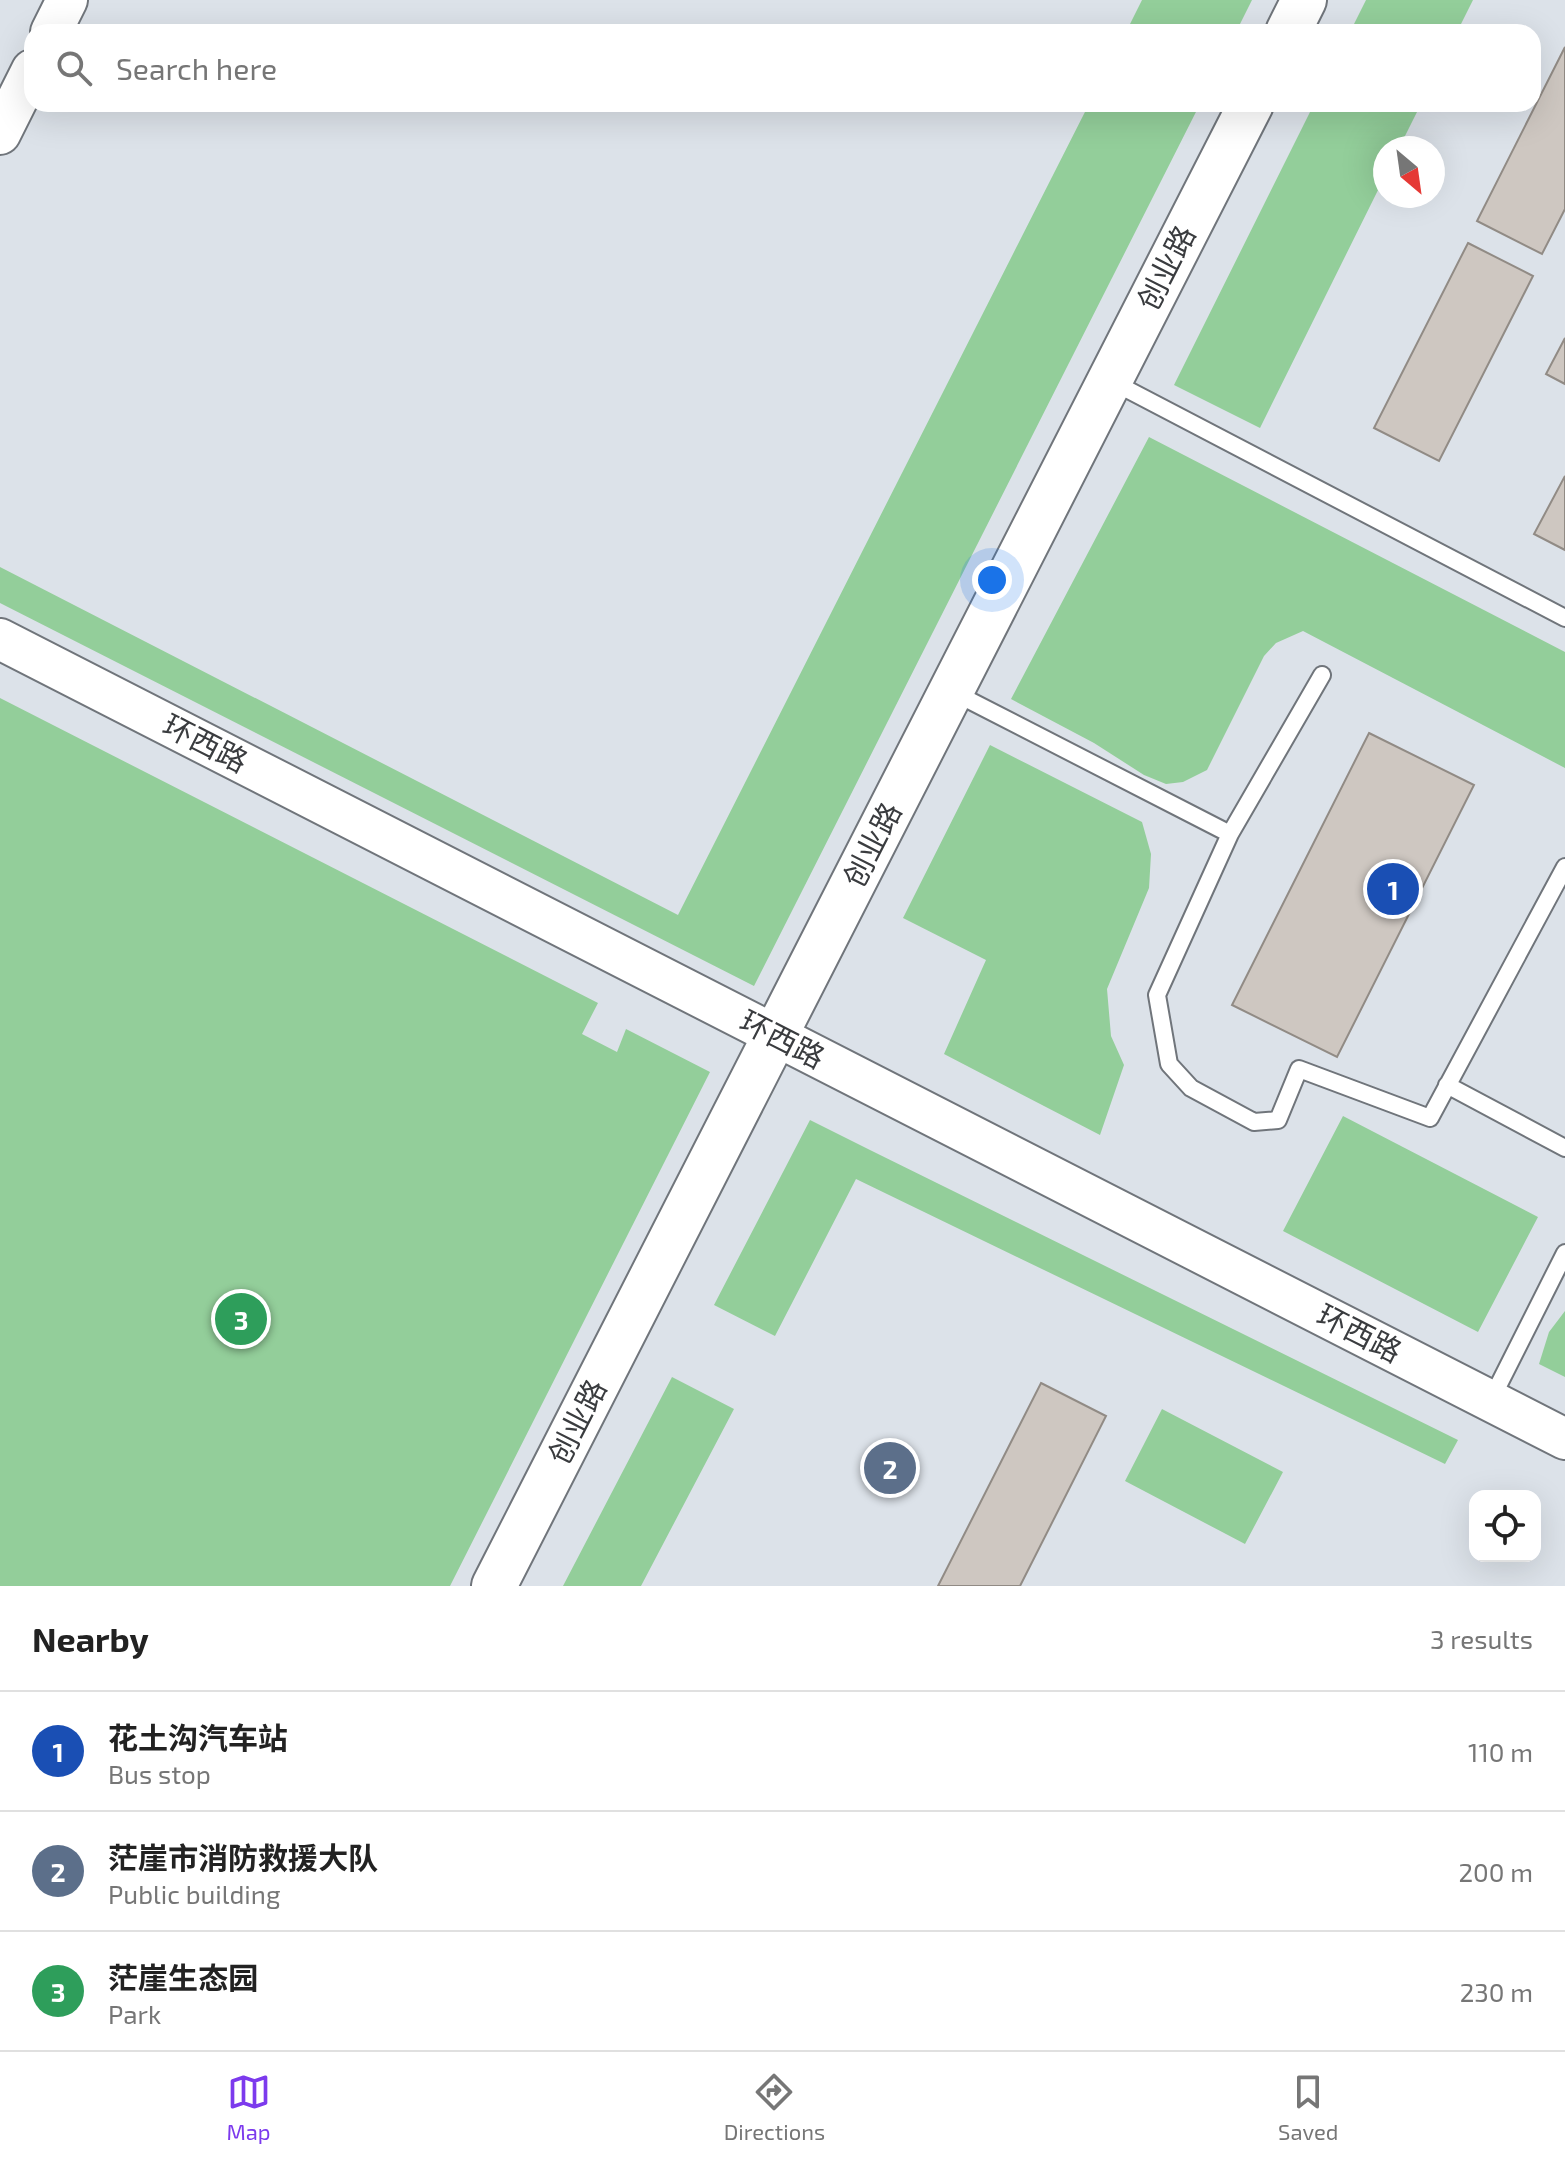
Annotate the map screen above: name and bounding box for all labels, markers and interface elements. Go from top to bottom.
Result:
search box [24,24,1541,112]
icon: search [52,46,96,90]
text: Search here [116,50,277,86]
north arrow [1373,136,1445,208]
street label: 创业路 [1129,219,1202,315]
your location [972,560,1012,600]
street label: 环西路 [158,706,254,779]
street label: 创业路 [835,796,908,892]
pin: 1 [1367,859,1419,919]
street label: 环西路 [735,1002,831,1075]
pin: 3 [215,1289,267,1349]
street label: 环西路 [1312,1296,1408,1369]
street label: 创业路 [540,1373,613,1469]
pin: 2 [864,1438,916,1498]
map controls [1469,1490,1541,1562]
button: locate [1469,1490,1541,1562]
text: Nearby [32,1618,149,1659]
text: 3 results [1430,1623,1533,1654]
text: 花土沟汽车站 [108,1719,288,1755]
text: 1 [52,1736,64,1767]
text: 110 m [1468,1736,1533,1767]
text: Bus stop [108,1758,211,1789]
text: 茫崖市消防救援大队 [108,1839,378,1875]
text: 2 [50,1856,66,1887]
text: 200 m [1458,1856,1533,1887]
text: Public building [108,1878,280,1909]
text: 茫崖生态园 [108,1959,258,1995]
text: 3 [51,1976,65,2007]
text: 230 m [1460,1976,1533,2007]
text: Park [108,1998,161,2029]
tab: Map [227,2070,271,2144]
tab: Directions [724,2070,825,2144]
tab: Saved [1278,2070,1338,2144]

